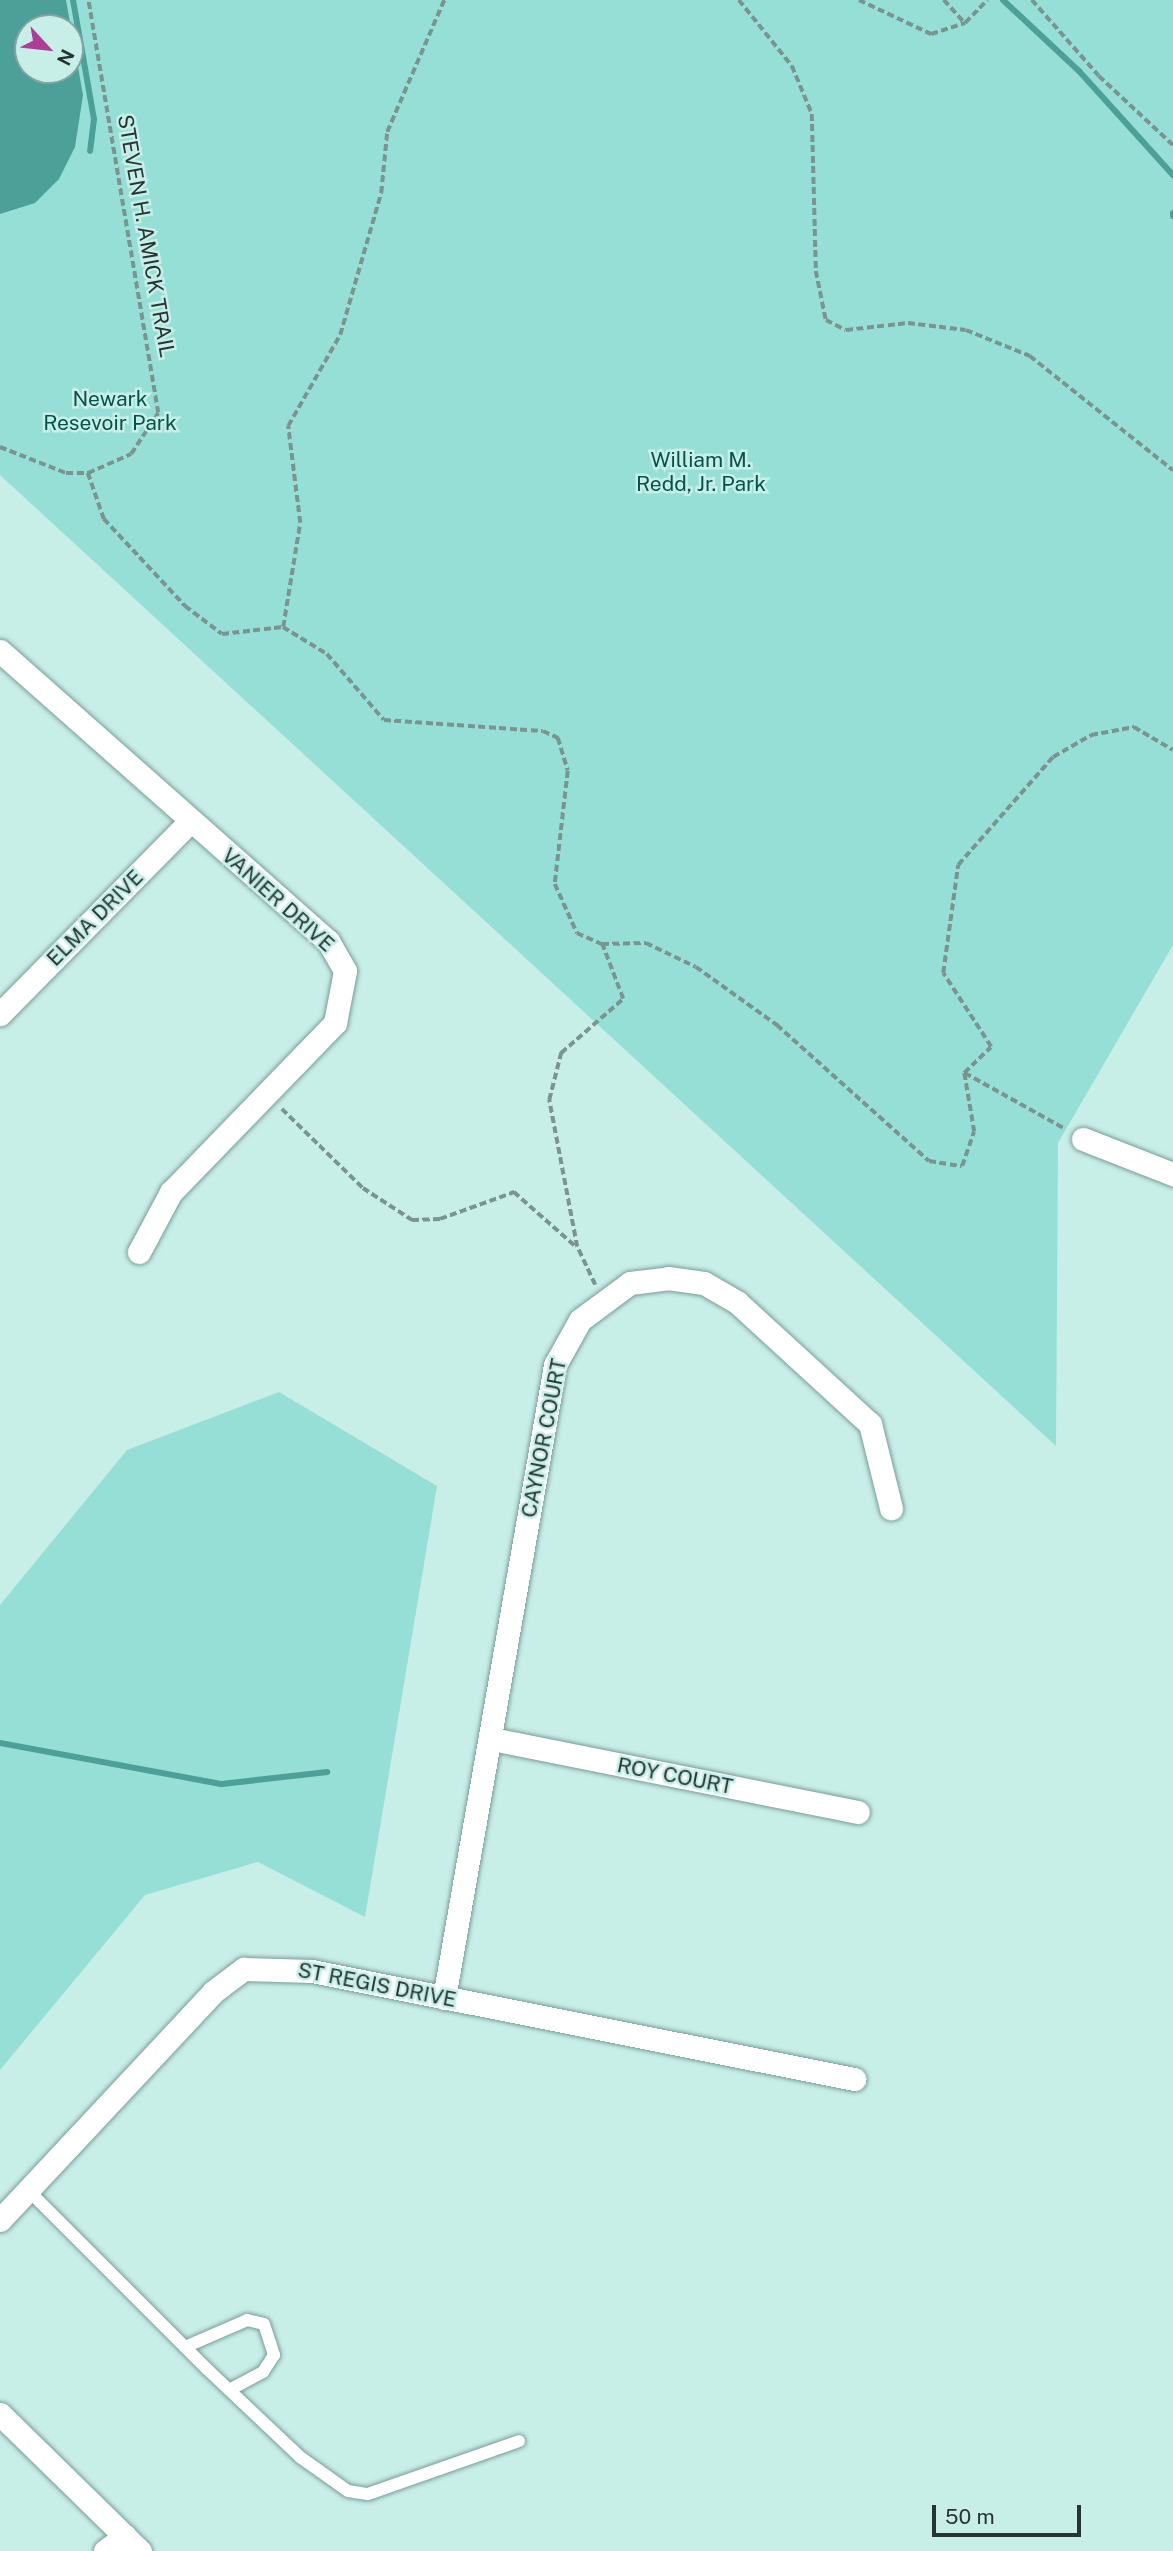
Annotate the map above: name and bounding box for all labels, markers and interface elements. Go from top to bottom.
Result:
north arrow [14,14,84,84]
text: N [53,46,79,69]
street label: STEVEN H. AMICK TRAIL [112,112,180,360]
park label: Newark Resevoir Park [43,386,177,436]
park label: William M. Redd, Jr. Park [636,447,766,497]
street label: VANIER DRIVE [217,843,339,957]
street label: ELMA DRIVE [42,865,148,971]
street label: CAYNOR COURT [516,1356,572,1520]
street label: ROY COURT [615,1752,735,1800]
street label: ST REGIS DRIVE [296,1957,458,2013]
scale bar [935,2492,1084,2536]
text: 50 m [945,2504,995,2529]

